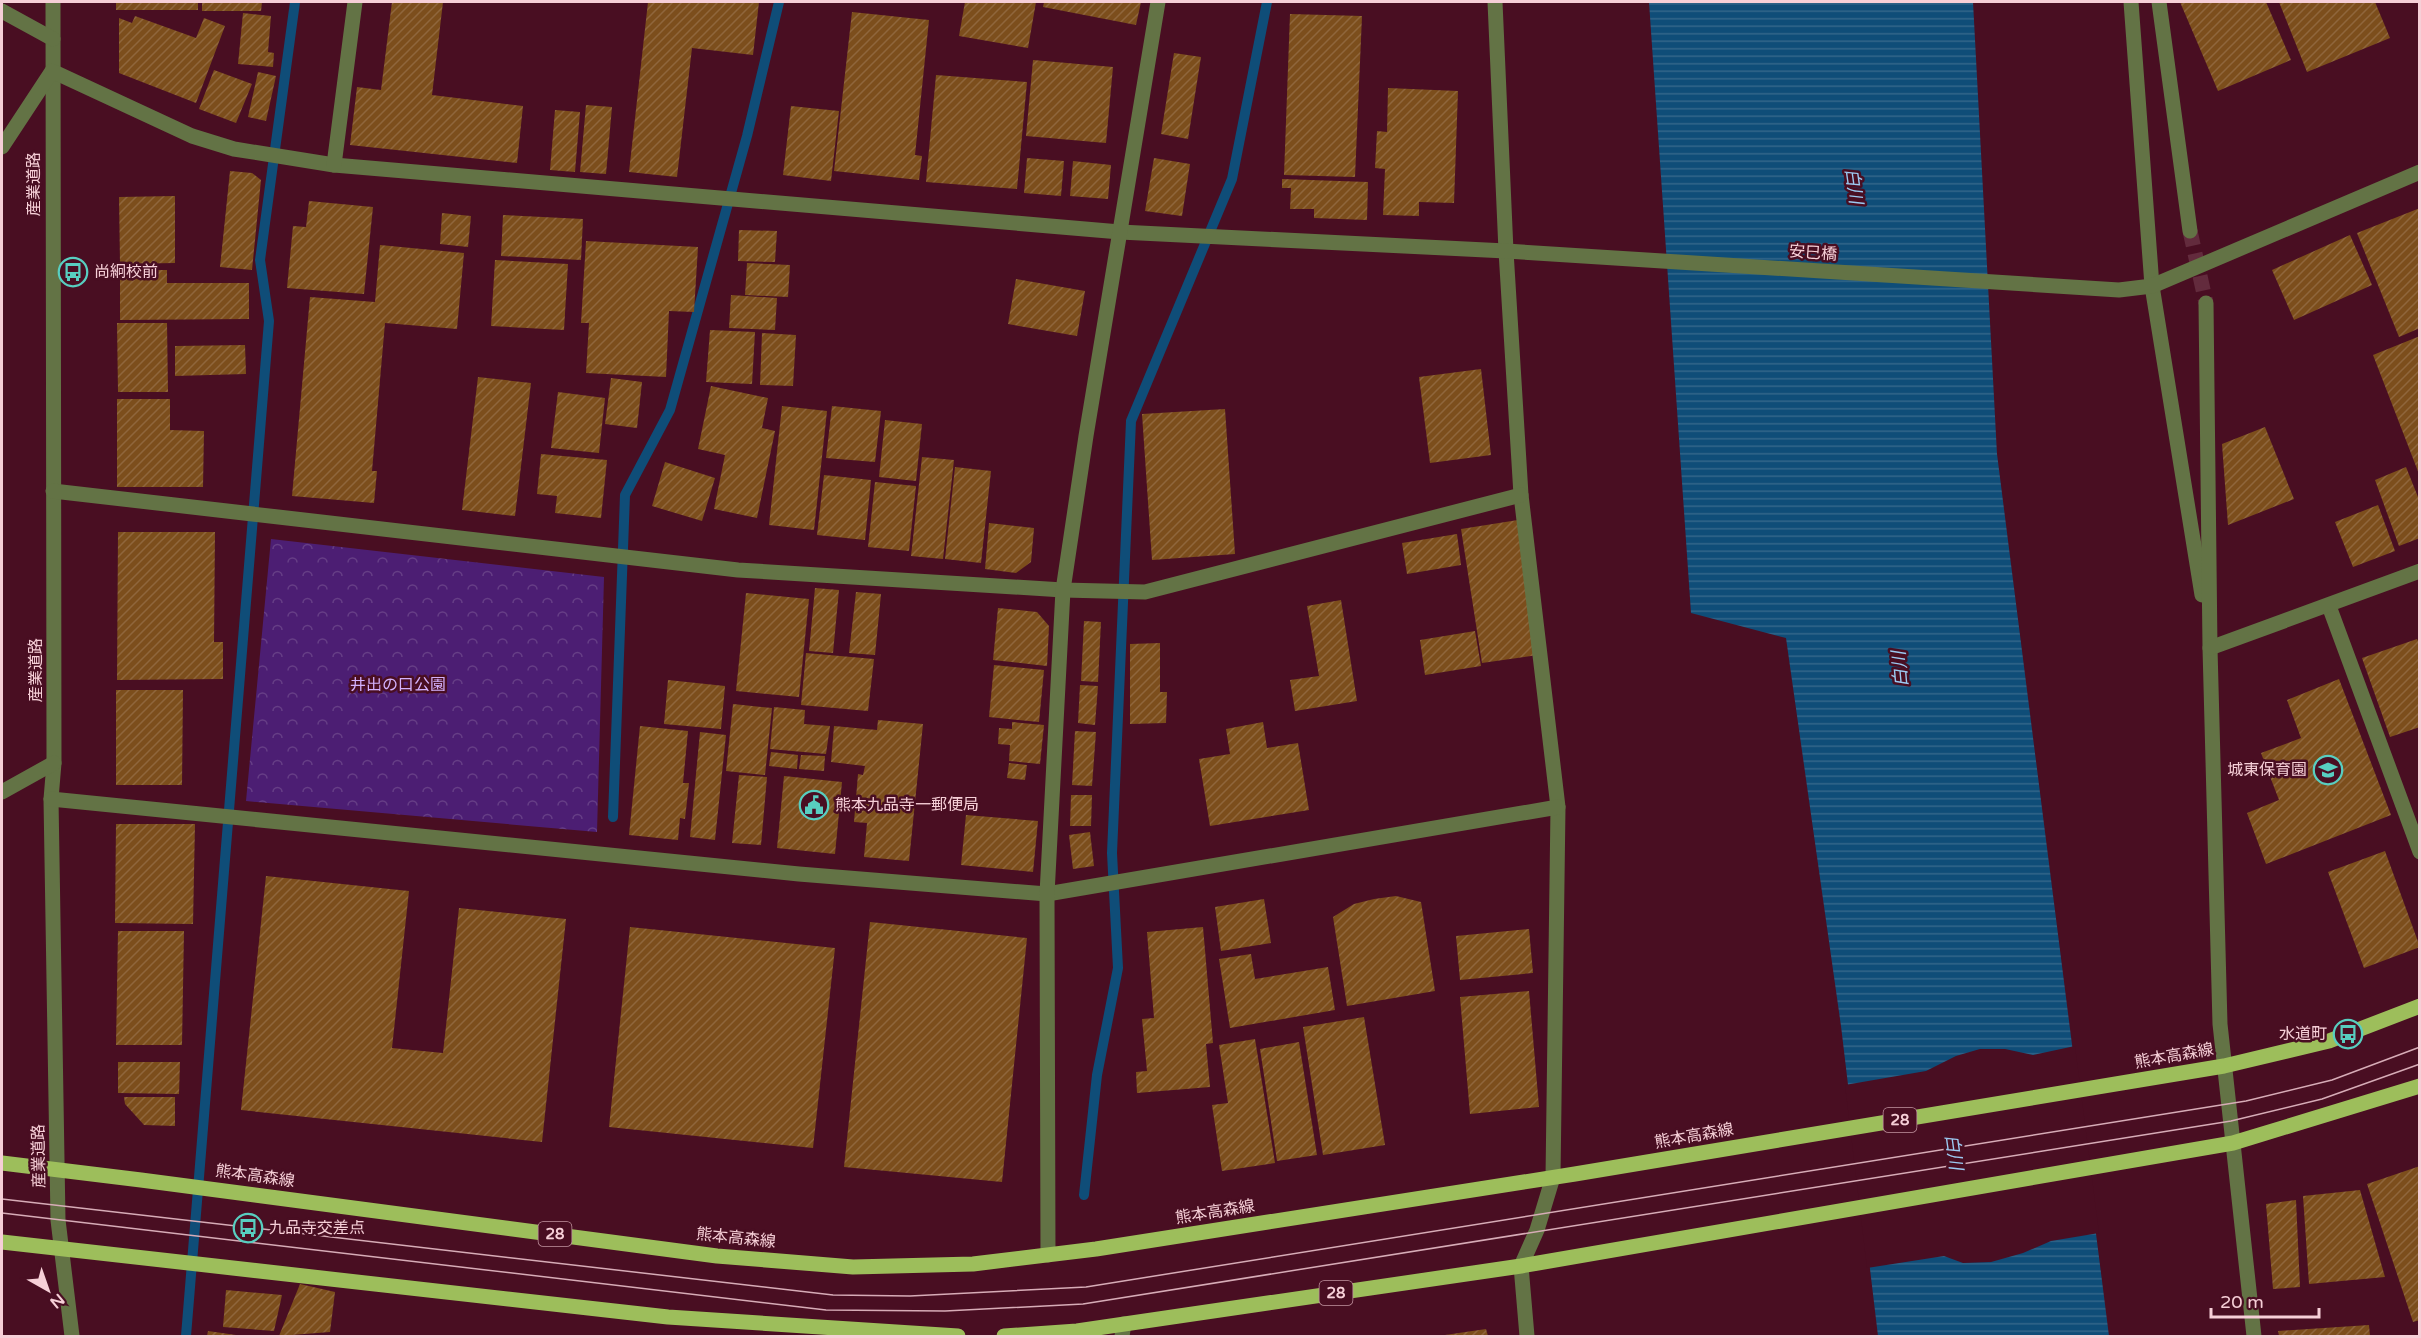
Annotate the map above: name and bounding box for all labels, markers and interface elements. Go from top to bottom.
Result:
street label: 産業道路 [24,152,44,216]
water label: 白川 [1841,167,1868,207]
street label: 安巳橋 [1788,241,1838,265]
bus stop icon: 尚絅校前 [57,256,89,288]
place label: 尚絅校前 [94,262,158,282]
street label: 産業道路 [26,638,46,702]
water label: 白川 [1887,648,1913,688]
park label: 井出の口公園 [350,675,446,695]
school or university icon: 城東保育園 [2312,754,2344,786]
place label: 城東保育園 [2227,760,2307,780]
public building icon: 熊本九品寺一郵便局 [798,789,830,821]
place label: 熊本九品寺一郵便局 [835,795,979,815]
bus stop icon: 水道町 [2332,1018,2364,1050]
place label: 水道町 [2279,1024,2327,1044]
street label: 熊本高森線 [2133,1039,2215,1073]
road number: 28 [1884,1108,1916,1132]
street label: 熊本高森線 [1653,1119,1735,1153]
street label: 産業道路 [28,1124,50,1188]
water label: 白川 [1941,1133,1968,1173]
street label: 熊本高森線 [214,1161,296,1191]
street label: 熊本高森線 [1174,1196,1256,1228]
bus stop icon: 九品寺交差点 [232,1212,264,1244]
place label: 九品寺交差点 [269,1218,365,1238]
road number: 28 [538,1222,572,1246]
street label: 熊本高森線 [695,1224,777,1252]
north arrow [18,1260,78,1320]
road number: 28 [1320,1281,1352,1305]
scale bar [2211,1281,2319,1319]
text: N [46,1289,68,1313]
text: 20 m [2220,1291,2264,1313]

